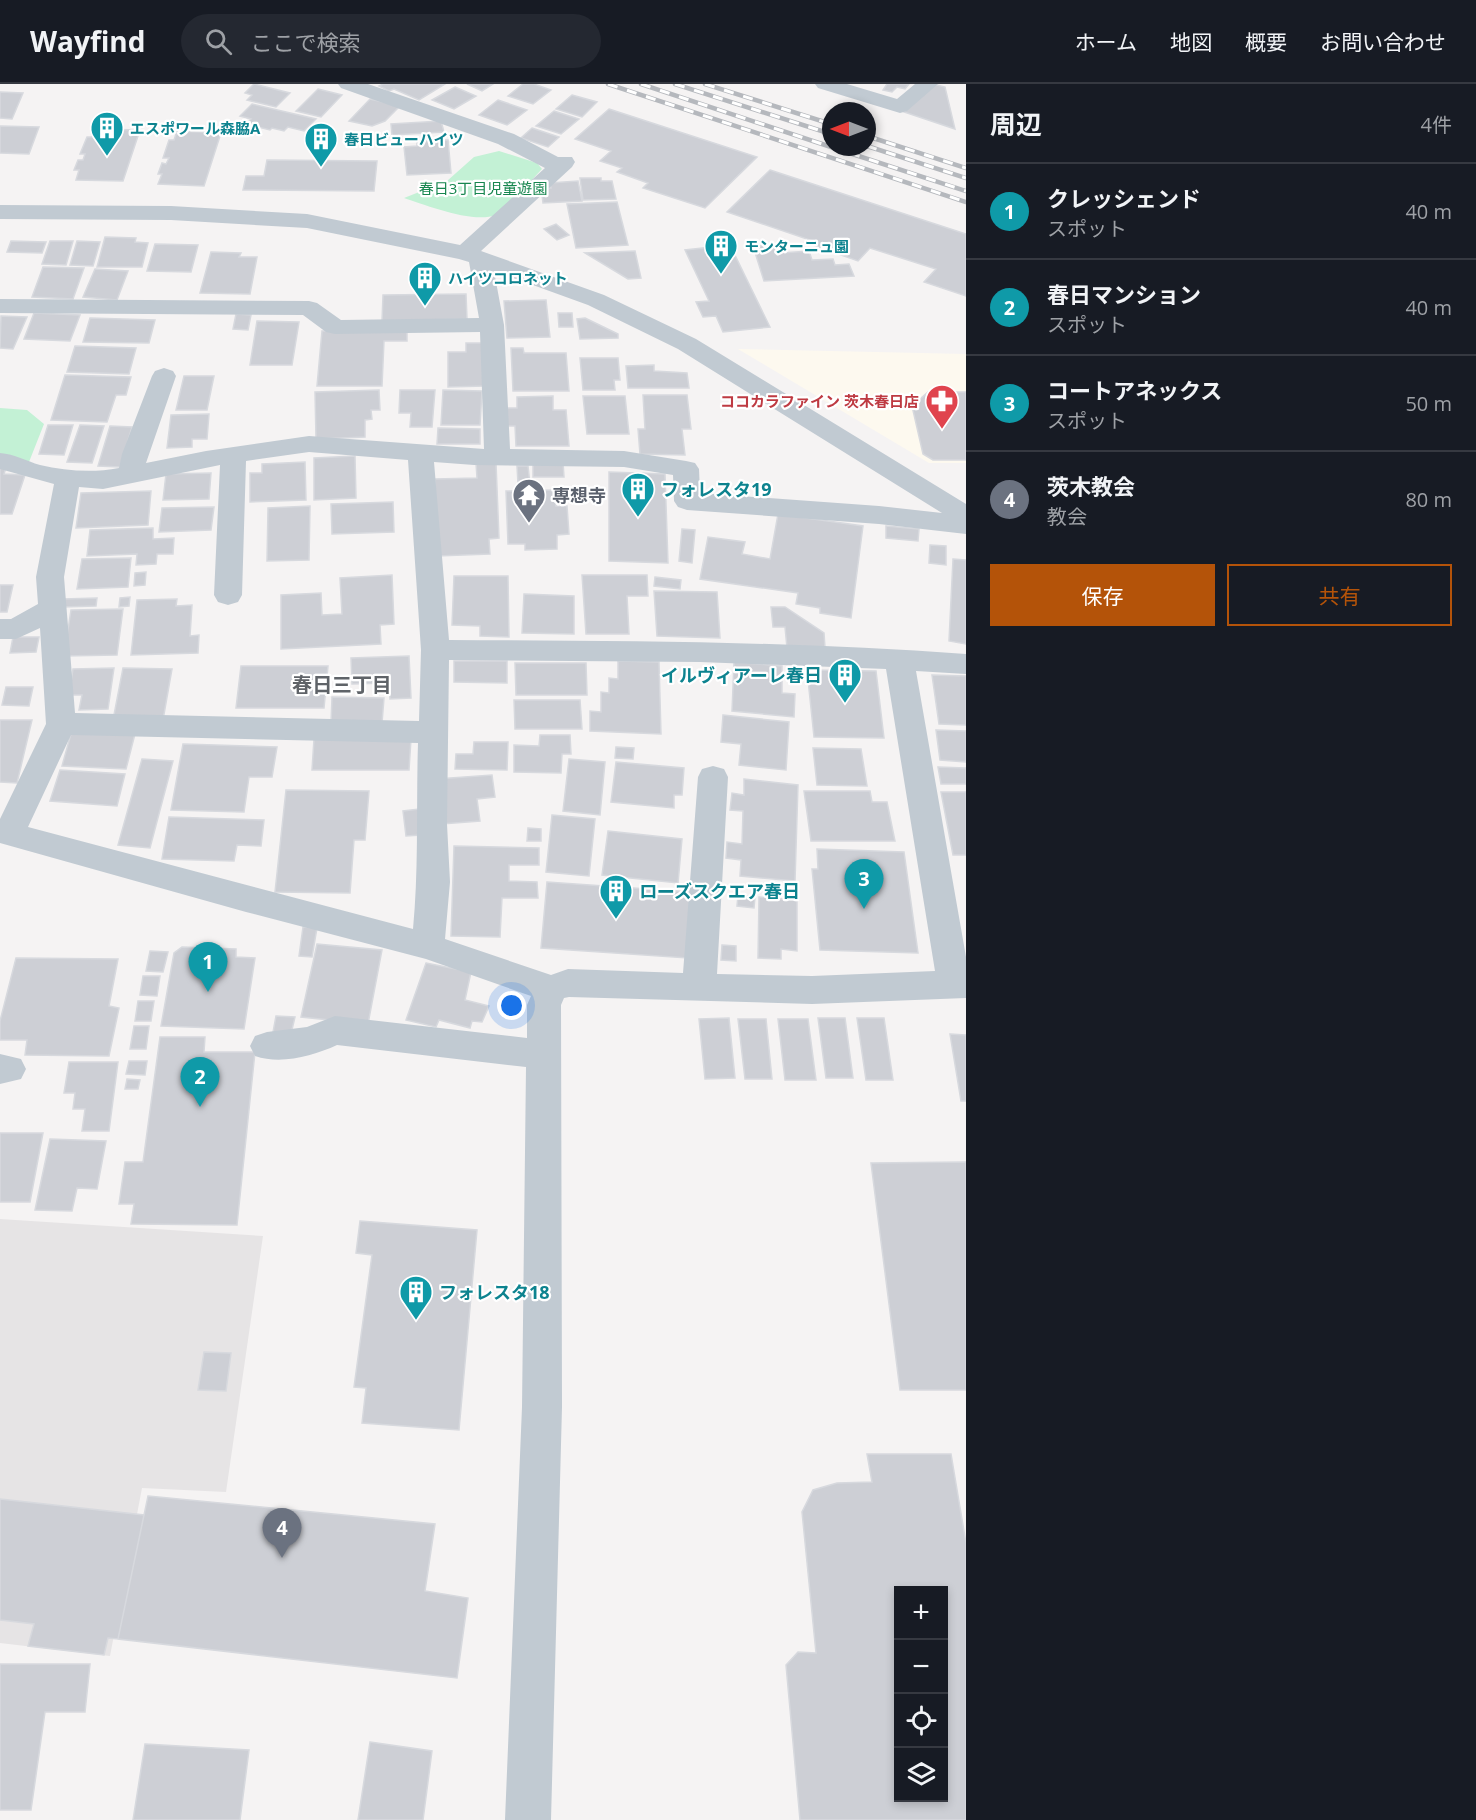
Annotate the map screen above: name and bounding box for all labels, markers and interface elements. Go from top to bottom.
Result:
search box [181,14,601,68]
text: Wayfind [30,22,145,60]
icon: search [202,25,235,58]
text: ここで検索 [250,27,360,57]
text: ホーム [1075,28,1137,56]
text: 地図 [1170,28,1212,56]
text: 概要 [1245,28,1287,56]
text: お問い合わせ [1320,28,1446,56]
north arrow [822,102,876,156]
text: 周辺 [990,106,1042,142]
building icon: エスポワール森脇A [89,110,125,157]
text: 4件 [1421,111,1452,138]
place label: エスポワール森脇A [130,118,261,138]
building icon: 春日ビューハイツ [303,121,339,168]
place label: 春日ビューハイツ [344,129,463,149]
park label: 春日3丁目児童遊園 [419,178,547,198]
text: クレッシェンド [1047,183,1201,213]
text: 1 [1004,198,1015,225]
text: 40 m [1405,198,1452,225]
text: スポット [1047,215,1127,242]
building icon: モンターニュ園 [703,228,739,275]
place label: モンターニュ園 [744,236,849,256]
building icon: ハイツコロネット [407,260,443,307]
place label: ハイツコロネット [448,268,568,288]
text: 春日マンション [1047,279,1201,309]
text: 2 [1004,294,1015,321]
text: 40 m [1405,294,1452,321]
text: スポット [1047,311,1127,338]
text: コートアネックス [1047,375,1222,405]
pharmacy icon: ココカラファイン 茨木春日店 [924,383,960,430]
text: 3 [1004,390,1015,417]
text: 50 m [1405,390,1452,417]
place label: ココカラファイン 茨木春日店 [720,391,919,411]
text: スポット [1047,407,1127,434]
building icon: フォレスタ19 [620,471,656,518]
text: 茨木教会 [1047,471,1135,501]
temple icon: 専想寺 [511,477,547,524]
place label: フォレスタ19 [661,477,772,501]
place label: 専想寺 [552,483,606,507]
text: 4 [1004,486,1015,513]
text: 80 m [1405,486,1452,513]
text: 教会 [1047,503,1087,530]
button: 保存 [990,564,1215,626]
button: 共有 [1227,564,1452,626]
building icon: イルヴィアーレ春日 [827,657,863,704]
place label: イルヴィアーレ春日 [661,663,822,687]
district label: 春日三丁目 [292,671,392,698]
pin: 3 [844,860,884,909]
building icon: ローズスクエア春日 [598,873,634,920]
place label: ローズスクエア春日 [639,879,800,903]
pin: 1 [188,942,228,992]
your location [497,991,526,1020]
pin: 2 [180,1058,220,1107]
building icon: フォレスタ18 [398,1274,434,1321]
place label: フォレスタ18 [439,1280,550,1304]
pin: 4 [262,1508,302,1558]
map controls [894,1586,948,1802]
button: + [894,1586,948,1640]
button: − [894,1640,948,1694]
button: locate [894,1694,948,1748]
button: layers [894,1748,948,1802]

